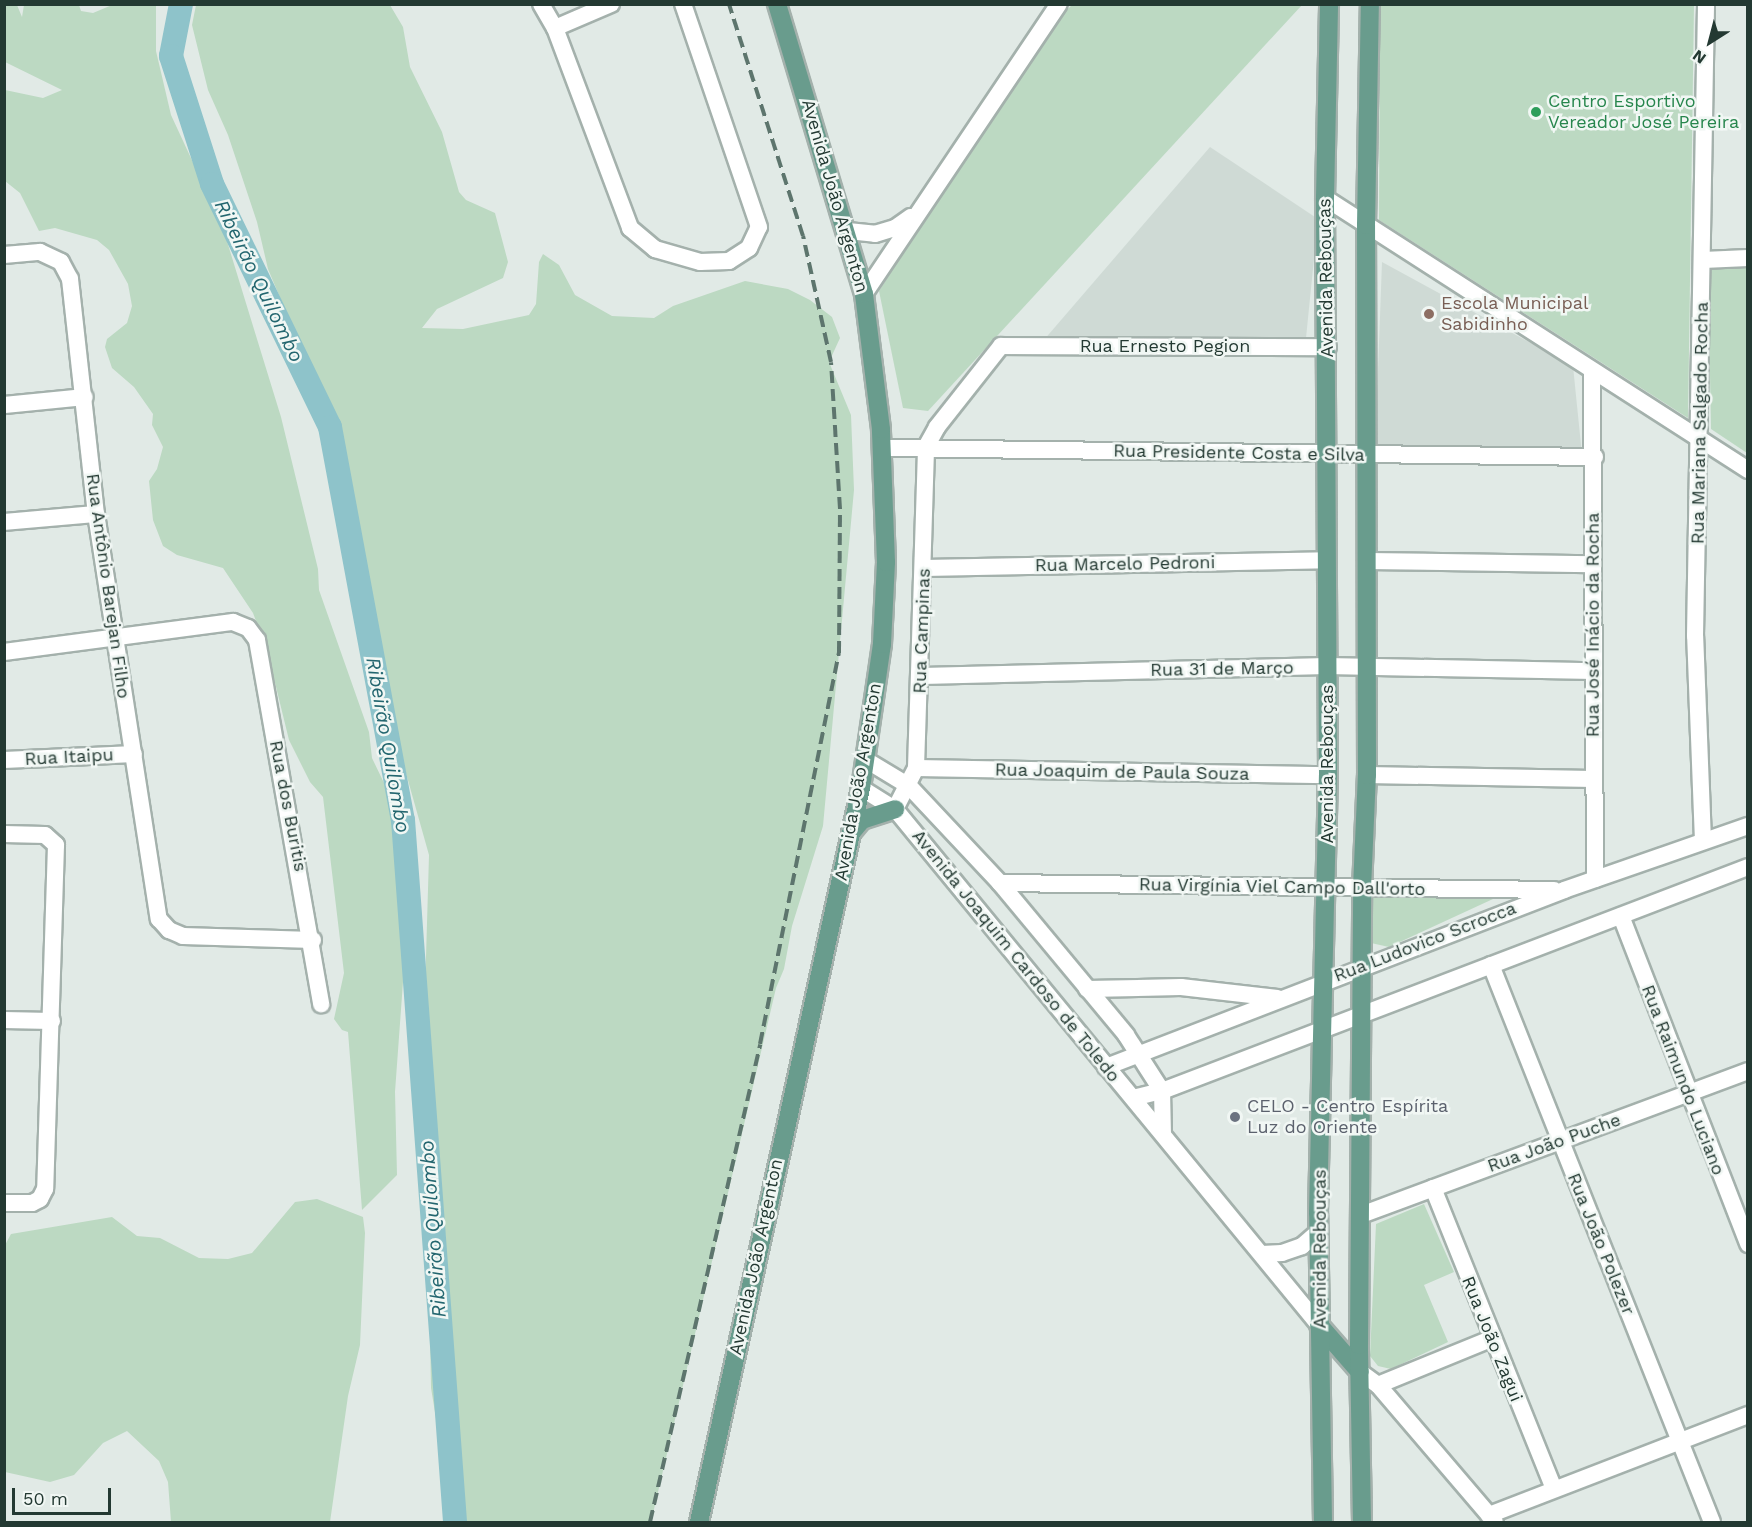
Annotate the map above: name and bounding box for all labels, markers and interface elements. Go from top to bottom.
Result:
north arrow [1680,12,1740,72]
text: N [1689,46,1710,68]
place label: Centro Esportivo Vereador José Pereira [1548,91,1740,134]
street label: Avenida João Argenton [797,96,873,296]
marker: Centro Esportivo Vereador José Pereira [1529,105,1543,119]
water label: Ribeirão Quilombo [209,196,309,366]
street label: Avenida Rebouças [1314,198,1338,358]
place label: Escola Municipal Sabidinho [1441,293,1589,336]
street label: Rua Mariana Salgado Rocha [1687,301,1713,545]
marker: Escola Municipal Sabidinho [1422,307,1436,321]
street label: Rua Ernesto Pegion [1079,335,1251,357]
street label: Rua Presidente Costa e Silva [1113,440,1365,466]
street label: Rua Antônio Barejan Filho [81,472,135,700]
street label: Rua José Inácio da Rocha [1582,512,1604,738]
street label: Rua Marcelo Pedroni [1034,552,1216,576]
street label: Rua Campinas [909,568,935,694]
water label: Ribeirão Quilombo [361,655,415,835]
street label: Rua 31 de Março [1150,657,1294,681]
street label: Avenida João Argenton [830,681,886,883]
street label: Avenida Rebouças [1316,684,1338,844]
street label: Rua dos Buritis [265,738,311,874]
street label: Rua Itaipu [24,744,114,770]
street label: Rua Joaquim de Paula Souza [994,759,1250,785]
street label: Avenida Joaquim Cardoso de Toledo [907,825,1125,1087]
street label: Rua Virgínia Viel Campo Dall'orto [1137,874,1427,900]
street label: Rua Ludovico Scrocca [1331,897,1519,987]
street label: Rua Raimundo Luciano [1637,982,1729,1178]
place label: CELO - Centro Espírita Luz do Oriente [1247,1096,1448,1138]
street label: Rua João Puche [1484,1109,1624,1177]
marker: CELO - Centro Espírita Luz do Oriente [1228,1110,1242,1124]
water label: Ribeirão Quilombo [415,1140,451,1318]
street label: Avenida João Argenton [724,1156,788,1358]
street label: Avenida Rebouças [1309,1169,1331,1329]
street label: Rua João Polezer [1563,1170,1639,1318]
street label: Rua João Zagui [1457,1273,1527,1405]
scale bar [15,1476,114,1514]
text: 50 m [23,1488,68,1509]

